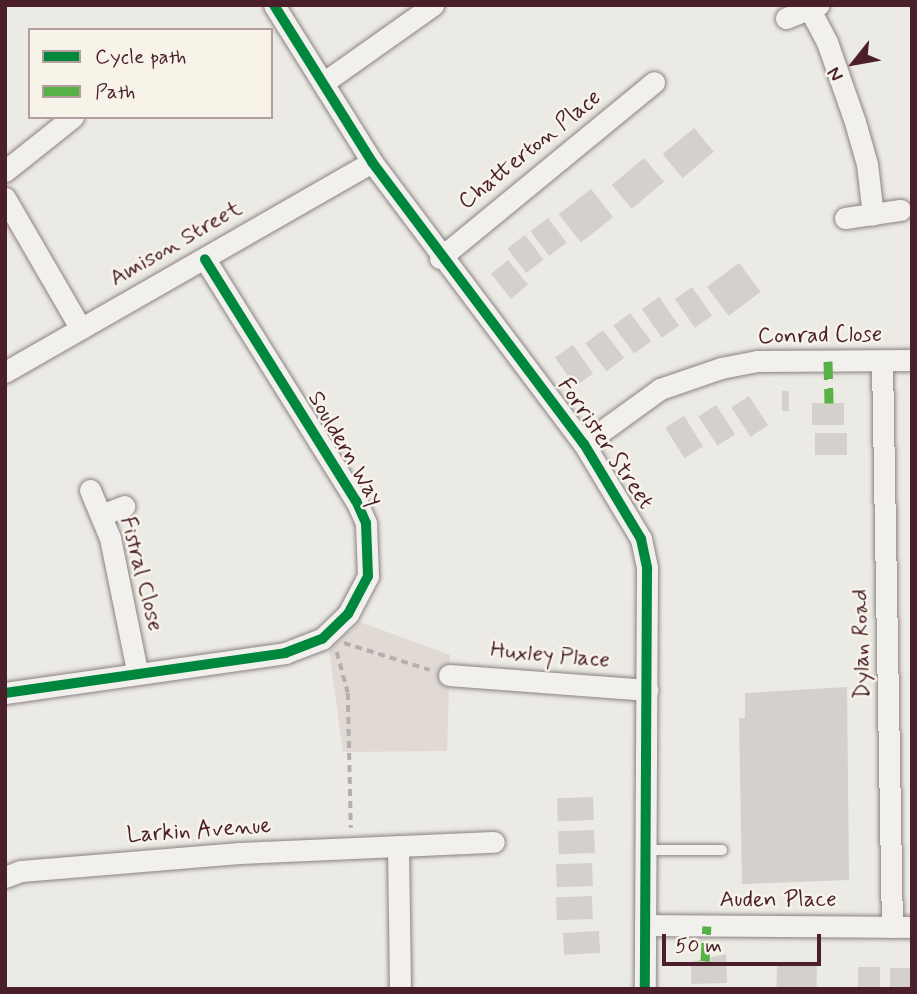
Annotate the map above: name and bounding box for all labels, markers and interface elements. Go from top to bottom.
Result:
legend [28,28,273,119]
north arrow [819,28,889,98]
text: Cycle path [95,43,186,71]
text: N [822,62,850,86]
text: Path [95,78,135,106]
street label: Chatterton Place [453,84,607,216]
street label: Amison Street [105,195,247,293]
street label: Conrad Close [756,321,884,351]
street label: Forrister Street [550,371,660,517]
street label: Souldern Way [300,385,390,513]
street label: Fistral Close [113,514,169,634]
street label: Dylan Road [847,590,877,698]
street label: Huxley Place [489,637,611,675]
street label: Larkin Avenue [127,812,271,850]
street label: Auden Place [721,886,835,914]
scale bar [665,920,824,964]
text: 50 m [675,932,722,960]

